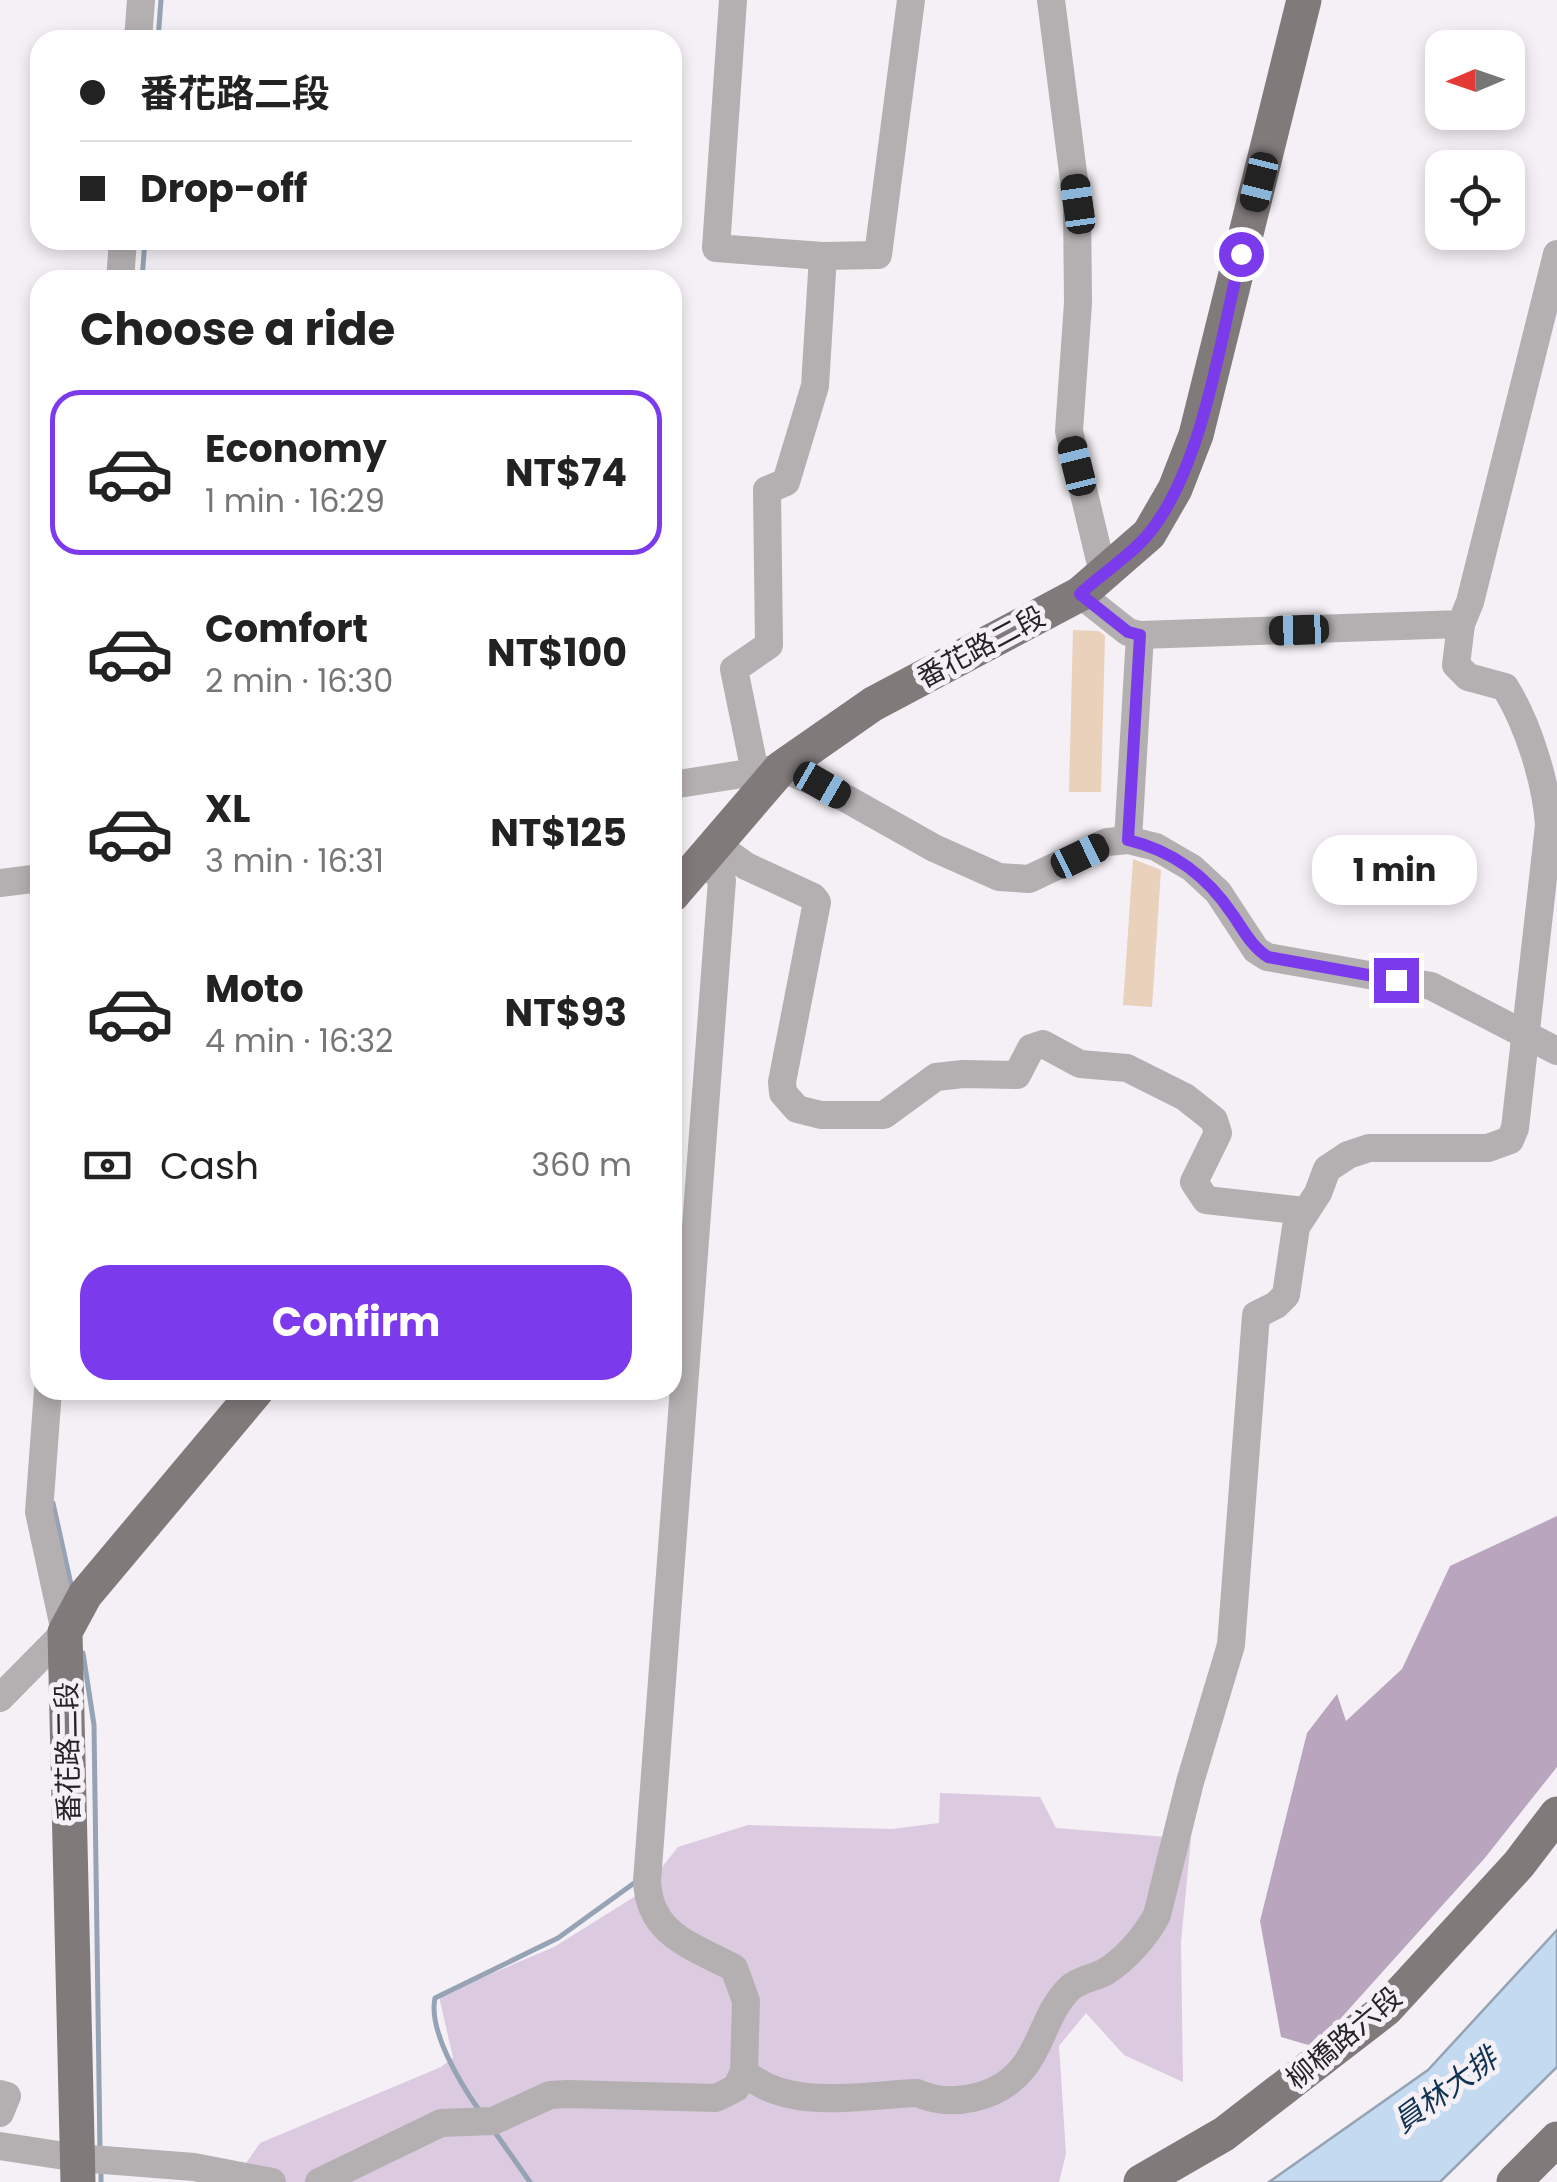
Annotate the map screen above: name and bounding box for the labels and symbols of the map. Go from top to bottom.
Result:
north arrow [1425,30,1525,130]
car [1237,149,1281,215]
car [1059,172,1097,236]
route start [1219,232,1264,277]
car [1055,433,1099,499]
street label: 番花路二段 [910,597,1052,697]
car [1268,614,1330,646]
car [789,757,855,813]
car [1046,829,1114,883]
callout: 1 min [1314,835,1478,905]
route end [1374,958,1419,1003]
street label: 番花路二段 [47,1682,89,1822]
street label: 柳橋路六段 [1278,1978,1410,2098]
water label: 員林大排 [1384,2035,1509,2143]

